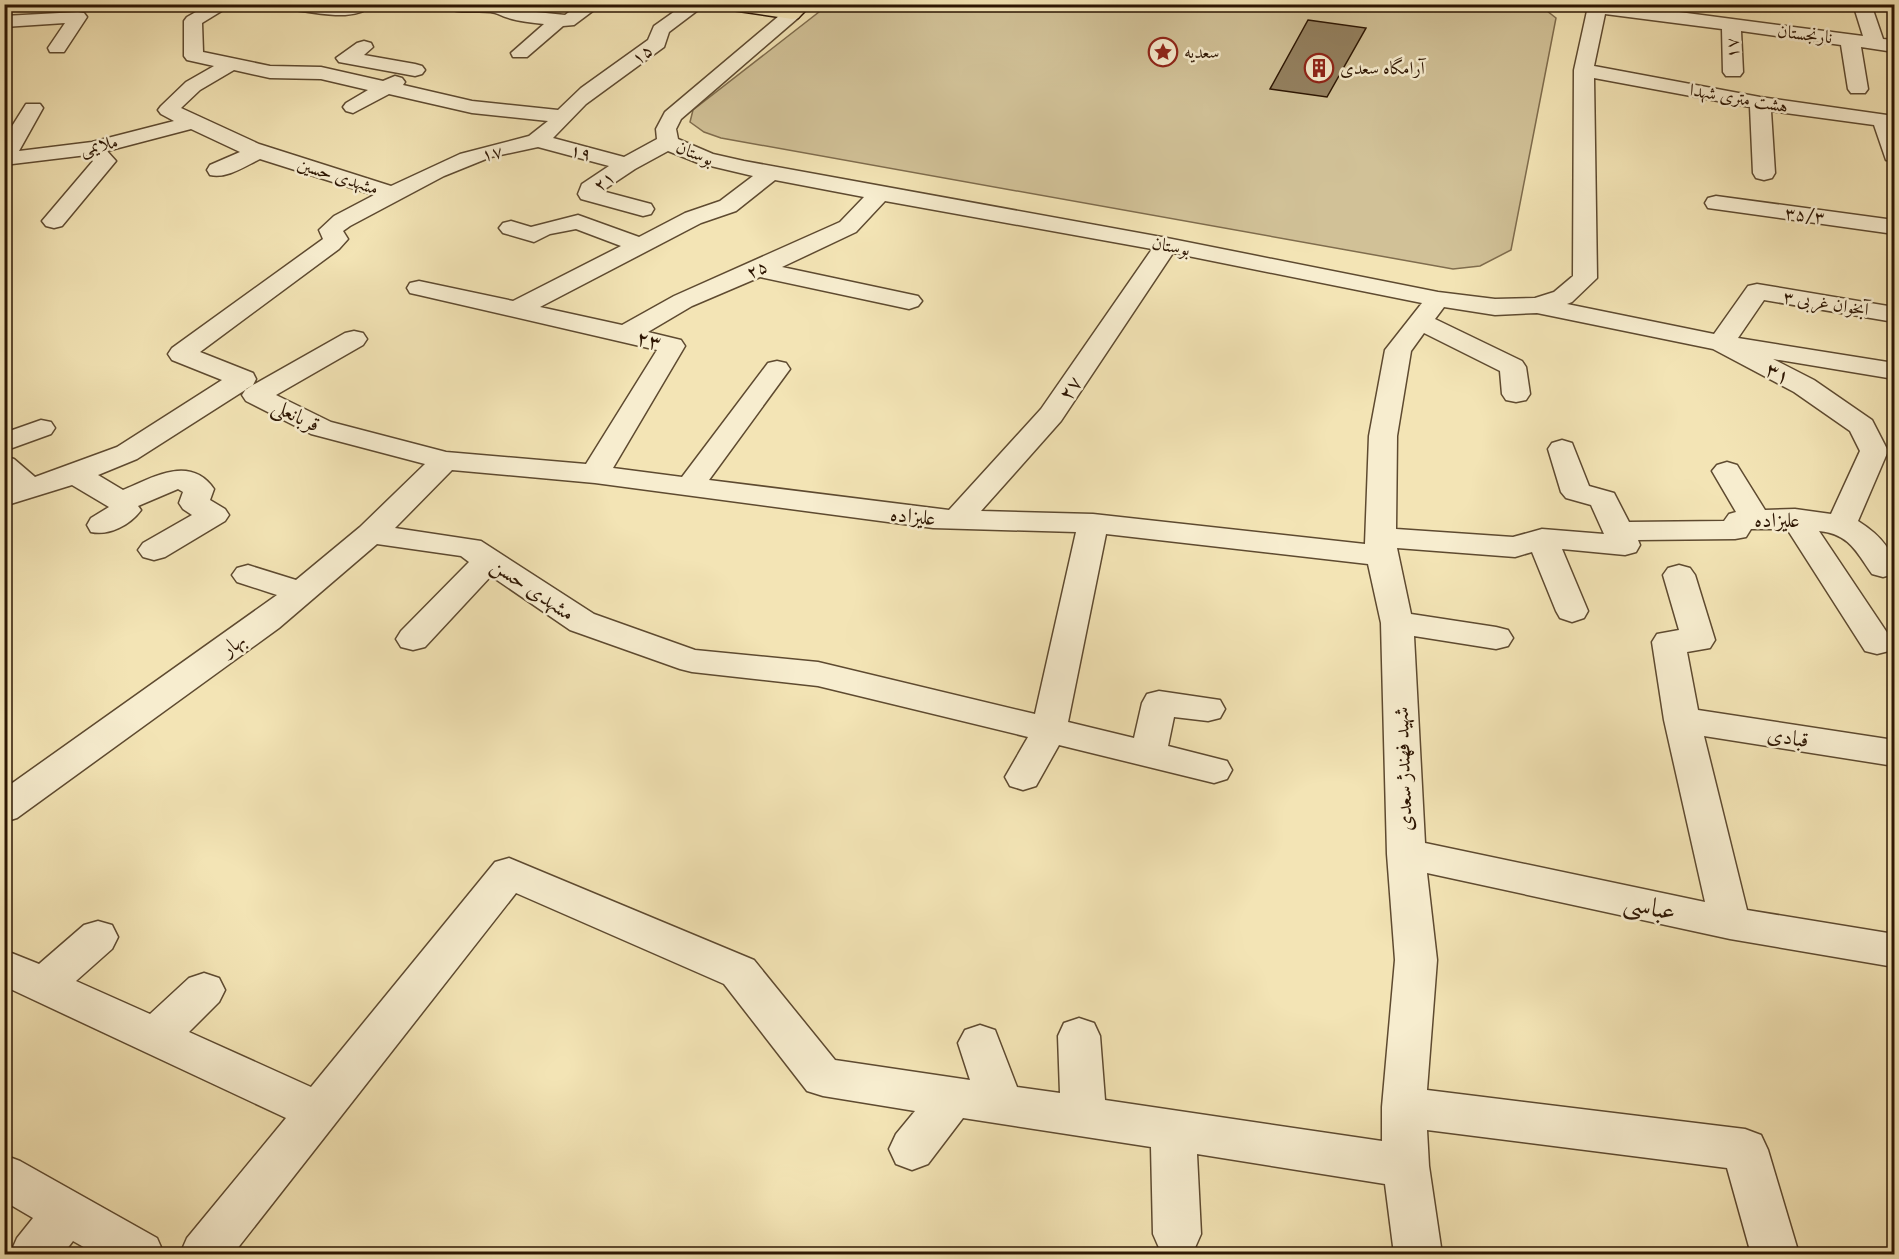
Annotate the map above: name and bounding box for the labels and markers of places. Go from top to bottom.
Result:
place icon: سعدیه [1147,36,1179,68]
place label: سعدیه [1184,38,1220,65]
building icon: آرامگاه سعدی [1303,52,1335,84]
place label: آرامگاه سعدی [1340,54,1427,81]

